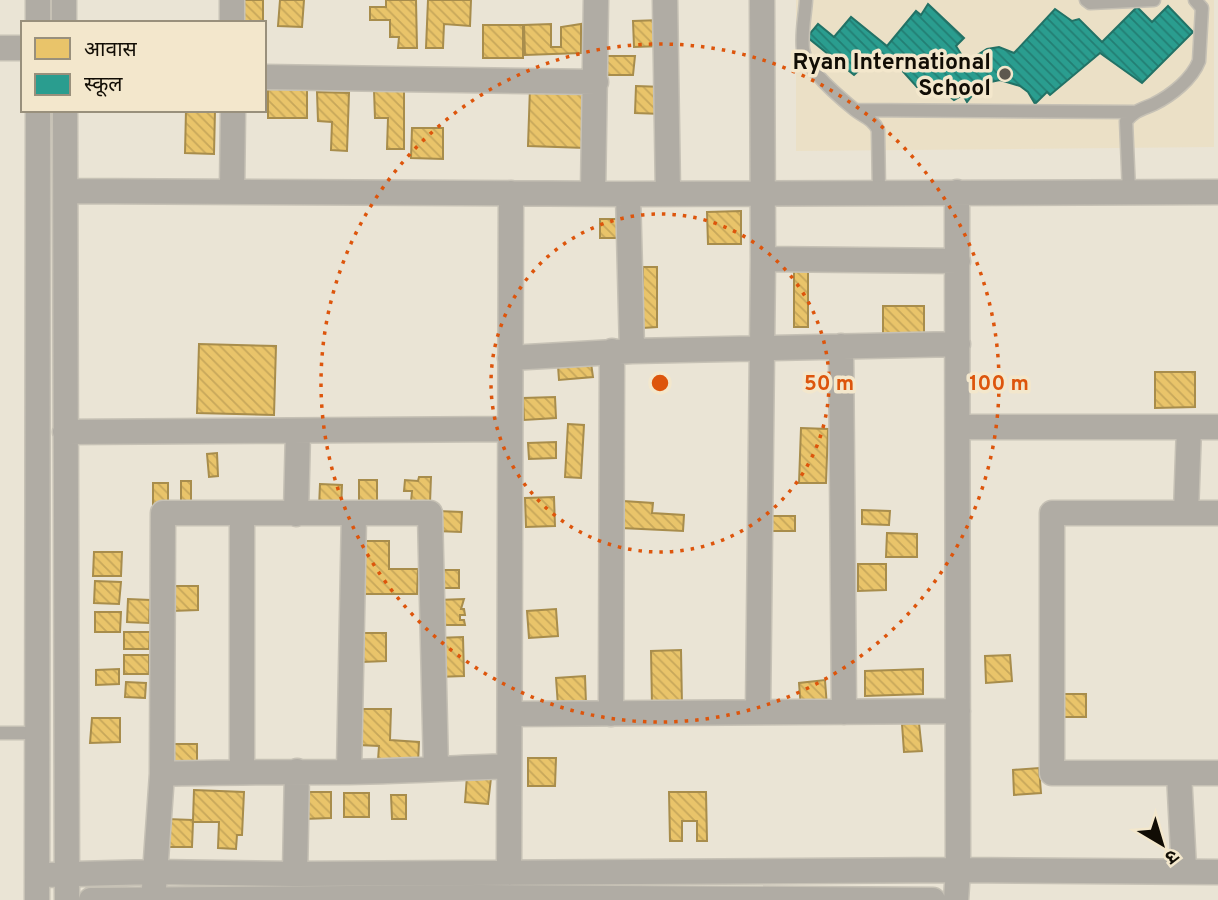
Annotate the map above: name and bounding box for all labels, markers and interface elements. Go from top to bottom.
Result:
legend [21,21,266,112]
text: आवास [84,37,138,64]
place label: Ryan International School [792,49,991,104]
marker: Ryan International School [997,66,1013,82]
text: स्कूल [84,72,123,99]
centre of rings [648,371,672,395]
text: 50 m [804,371,854,398]
text: 100 m [969,371,1029,398]
north arrow [1127,809,1197,879]
text: उ [1159,843,1183,869]

